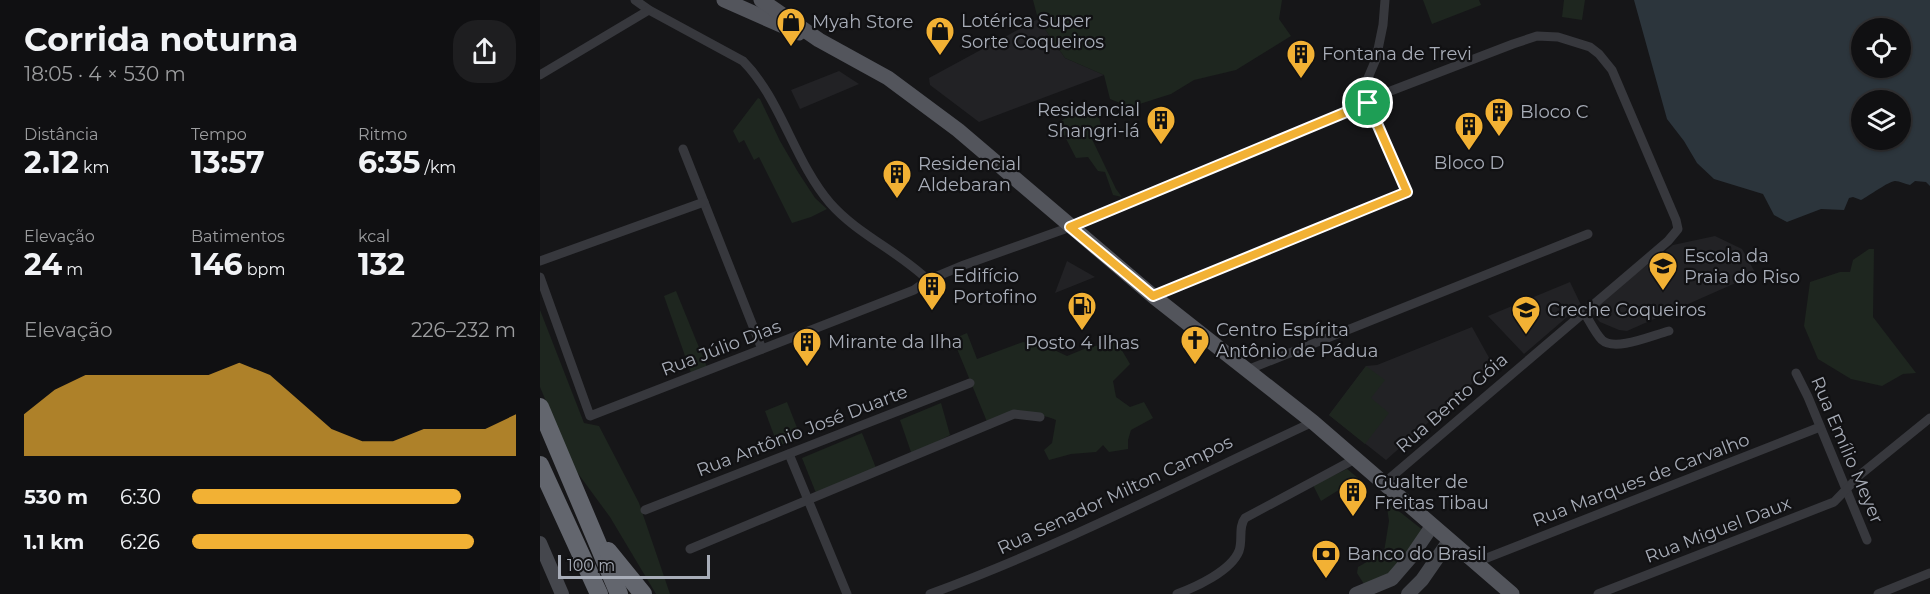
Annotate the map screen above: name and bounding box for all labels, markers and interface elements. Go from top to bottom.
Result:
shop icon: Myah Store [775,6,807,48]
place label: Lotérica Super Sorte Coqueiros [961,10,1104,53]
place label: Myah Store [812,11,913,33]
shop icon: Lotérica Super Sorte Coqueiros [924,15,956,57]
map controls [1851,18,1911,150]
button: locate [1851,18,1911,78]
text: Corrida noturna [24,19,298,59]
button: share [453,20,516,83]
building icon: Fontana de Trevi [1285,38,1317,80]
place label: Fontana de Trevi [1322,43,1472,65]
text: 18:05 · 4 × 530 m [24,62,186,86]
pin [1342,77,1393,128]
icon: arrive [1351,86,1384,119]
button: layers [1851,90,1911,150]
building icon: Bloco C [1483,96,1515,138]
place label: Residencial Shangri-lá [1037,99,1140,142]
place label: Bloco C [1520,101,1589,123]
building icon: Residencial Shangri-lá [1145,104,1177,146]
building icon: Bloco D [1453,110,1485,152]
text: Distância [24,125,98,144]
text: Tempo [191,125,247,144]
text: Ritmo [358,125,407,144]
text: 2.12 [24,144,79,181]
text: 13:57 [191,144,264,181]
text: 6:35 [358,144,420,181]
place label: Bloco D [1434,152,1504,174]
place label: Residencial Aldebaran [918,153,1021,196]
text: km [79,158,109,177]
text: /km [420,158,456,177]
building icon: Residencial Aldebaran [881,158,913,200]
text: Elevação [24,227,95,246]
text: Batimentos [191,227,285,246]
text: kcal [358,227,390,246]
place label: Escola da Praia do Riso [1684,245,1800,288]
text: 24 [24,246,62,283]
text: 146 [191,246,243,283]
text: 132 [358,246,405,283]
school or university icon: Escola da Praia do Riso [1647,250,1679,292]
text: m [62,260,83,279]
text: bpm [243,260,285,279]
place label: Edifício Portofino [953,265,1037,308]
building icon: Edifício Portofino [916,270,948,312]
fuel station icon: Posto 4 Ilhas [1066,290,1098,332]
school or university icon: Creche Coqueiros [1510,294,1542,336]
place label: Creche Coqueiros [1547,299,1706,321]
street label: Rua Júlio Dias [658,315,784,381]
text: Elevação [24,318,113,342]
text: 226–232 m [411,318,516,342]
place label: Centro Espírita Antônio de Pádua [1216,319,1378,362]
church icon: Centro Espírita Antônio de Pádua [1179,324,1211,366]
building icon: Mirante da Ilha [791,326,823,368]
place label: Mirante da Ilha [828,331,962,353]
place label: Posto 4 Ilhas [1025,332,1139,354]
street label: Rua Bento Góia [1392,349,1512,457]
street label: Rua Emílio Meyer [1806,373,1888,527]
street label: Rua Antônio José Duarte [693,380,911,481]
street label: Rua Marques de Carvalho [1529,428,1753,532]
street label: Rua Senador Milton Campos [994,431,1236,559]
place label: Gualter de Freitas Tibau [1374,471,1489,514]
building icon: Gualter de Freitas Tibau [1337,476,1369,518]
text: 530 m [24,485,88,509]
text: 6:30 [120,485,161,509]
street label: Rua Miguel Daux [1642,492,1794,568]
text: 1.1 km [24,530,84,554]
text: 6:26 [120,530,160,554]
bank icon: Banco do Brasil [1310,538,1342,580]
place label: Banco do Brasil [1347,543,1487,565]
scale bar [558,552,710,580]
text: 100 m [567,556,615,575]

